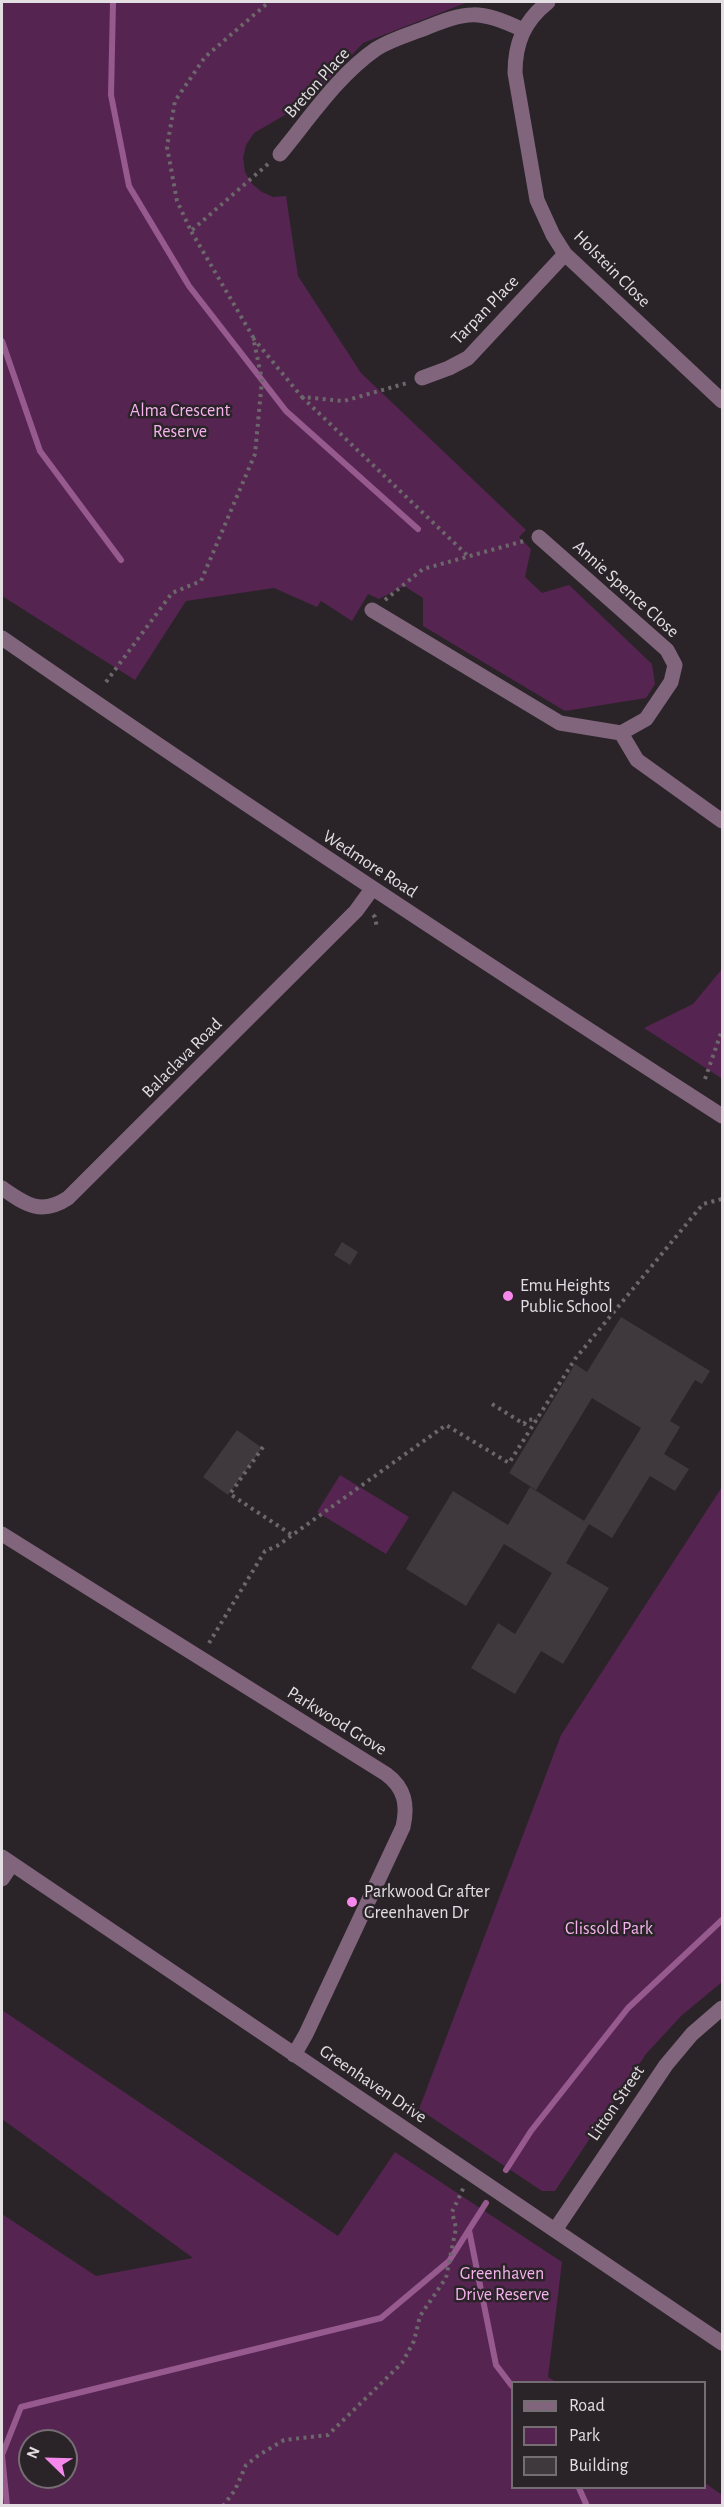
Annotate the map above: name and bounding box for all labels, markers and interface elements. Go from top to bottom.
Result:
street label: Breton Place [280,43,354,123]
street label: Holstein Close [569,226,655,312]
street label: Tarpan Place [447,271,523,349]
park label: Alma Crescent Reserve [130,400,230,442]
street label: Annie Spence Close [569,536,683,642]
street label: Wedmore Road [318,825,422,903]
street label: Balaclava Road [137,1013,227,1103]
place label: Emu Heights Public School [520,1275,613,1318]
marker: Emu Heights Public School [501,1289,515,1303]
street label: Parkwood Grove [283,1682,391,1760]
place label: Parkwood Gr after Greenhaven Dr [364,1881,489,1924]
marker: Parkwood Gr after Greenhaven Dr [345,1895,359,1909]
park label: Clissold Park [565,1918,653,1940]
street label: Greenhaven Drive [315,2040,431,2128]
street label: Litton Street [583,2061,649,2145]
park label: Greenhaven Drive Reserve [455,2263,549,2306]
legend [511,2381,706,2489]
text: Road [569,2397,605,2415]
text: Park [569,2427,600,2445]
north arrow [18,2429,78,2489]
text: N [24,2445,43,2461]
text: Building [569,2457,628,2475]

